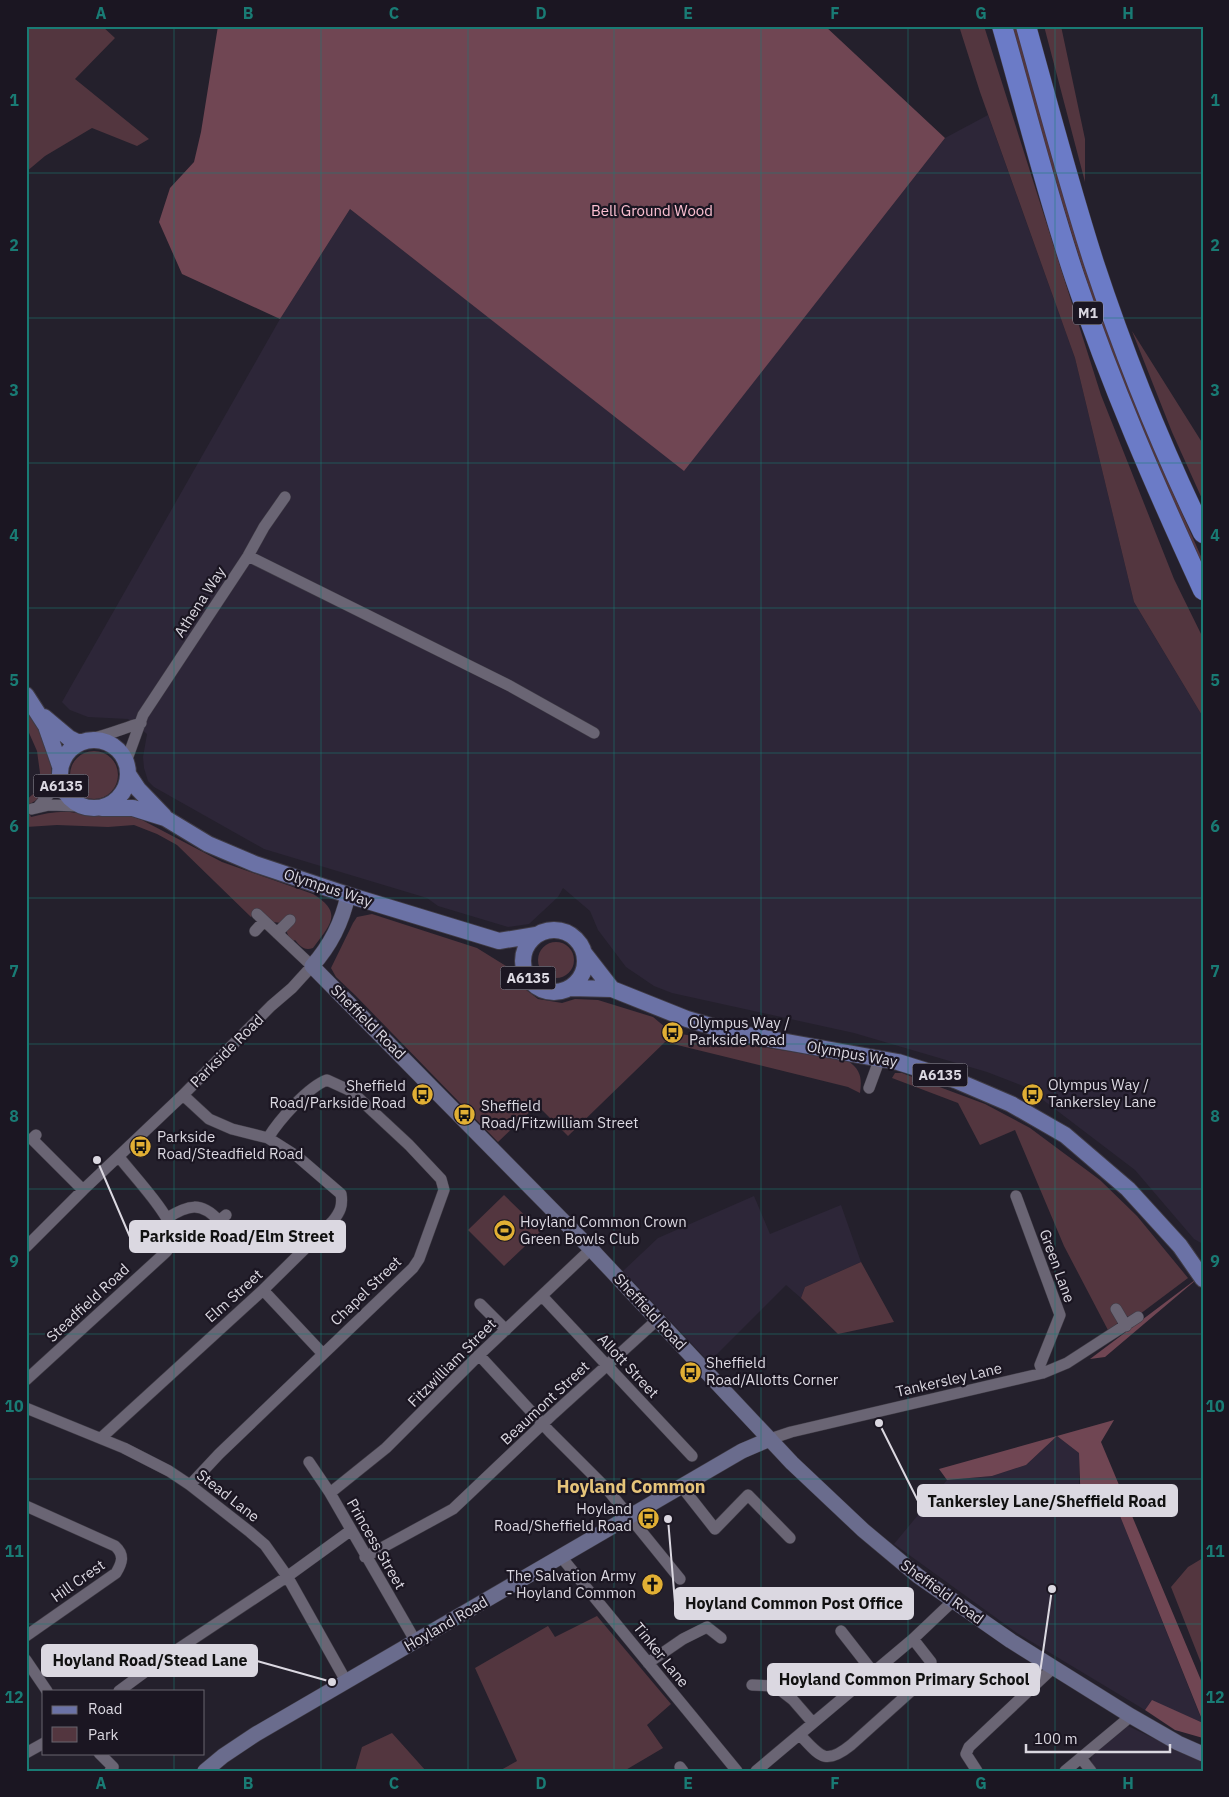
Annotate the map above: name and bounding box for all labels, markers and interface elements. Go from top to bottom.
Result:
text: A [96,3,107,23]
text: B [243,3,254,23]
text: C [389,3,399,23]
text: D [535,3,547,23]
text: E [683,3,693,23]
text: F [830,3,840,23]
text: G [975,3,987,23]
text: H [1122,3,1134,23]
text: 1 [9,90,19,110]
text: 1 [1210,90,1220,110]
park label: Bell Ground Wood [591,201,713,220]
text: 2 [9,235,19,255]
text: 2 [1210,235,1220,255]
road number: M1 [1073,302,1103,324]
text: 3 [9,380,19,400]
text: 3 [1210,380,1220,400]
text: 4 [9,525,19,545]
text: 4 [1210,525,1220,545]
street label: Athena Way [170,562,230,641]
text: 5 [9,670,19,690]
text: 5 [1210,670,1220,690]
road number: A6135 [34,774,88,798]
text: 6 [9,816,19,836]
text: 6 [1210,816,1220,836]
street label: Olympus Way [282,864,375,911]
text: 7 [9,961,19,981]
text: 7 [1210,961,1220,981]
road number: A6135 [500,966,556,990]
street label: Sheffield Road [327,980,410,1063]
street label: Parkside Road [186,1010,267,1091]
place label: Olympus Way / Parkside Road [689,1013,790,1049]
bus stop icon: Olympus Way / Parkside Road [661,1020,685,1044]
street label: Olympus Way [805,1036,899,1071]
road number: A6135 [912,1064,968,1086]
place label: Olympus Way / Tankersley Lane [1048,1075,1156,1111]
place label: Sheffield Road/Parkside Road [270,1076,406,1112]
bus stop icon: Olympus Way / Tankersley Lane [1020,1082,1044,1106]
bus stop icon: Sheffield Road/Parkside Road [410,1083,434,1107]
place label: Sheffield Road/Fitzwilliam Street [481,1096,639,1132]
bus stop icon: Sheffield Road/Fitzwilliam Street [453,1103,477,1127]
text: 8 [9,1106,19,1126]
text: 8 [1210,1106,1220,1126]
place label: Parkside Road/Steadfield Road [157,1127,303,1163]
bus stop icon: Parkside Road/Steadfield Road [129,1134,153,1158]
place label: Hoyland Common Crown Green Bowls Club [520,1212,687,1248]
sports icon: Hoyland Common Crown Green Bowls Club [492,1219,516,1243]
callout: Parkside Road/Elm Street [130,1221,345,1252]
text: Parkside Road/Elm Street [140,1226,334,1246]
street label: Green Lane [1035,1227,1080,1305]
text: 9 [9,1251,19,1271]
text: 9 [1210,1251,1220,1271]
street label: Chapel Street [326,1252,405,1329]
street label: Steadfield Road [42,1259,133,1346]
street label: Elm Street [201,1265,266,1326]
street label: Sheffield Road [610,1269,691,1354]
street label: Fitzwilliam Street [403,1314,500,1411]
street label: Allott Street [594,1329,663,1402]
place label: Sheffield Road/Allotts Corner [706,1353,839,1389]
street label: Beaumont Street [496,1357,593,1449]
street label: Tankersley Lane [894,1358,1004,1401]
bus stop icon: Sheffield Road/Allotts Corner [678,1360,702,1384]
text: 10 [4,1396,24,1416]
text: 10 [1205,1396,1225,1416]
street label: Stead Lane [193,1465,264,1526]
district label: Hoyland Common [556,1475,706,1498]
callout: Tankersley Lane/Sheffield Road [918,1485,1177,1516]
text: Tankersley Lane/Sheffield Road [928,1491,1166,1511]
street label: Princess Street [343,1495,410,1593]
place label: Hoyland Road/Sheffield Road [494,1499,632,1535]
bus stop icon: Hoyland Road/Sheffield Road [636,1506,660,1530]
text: 11 [4,1541,24,1561]
text: 11 [1205,1541,1225,1561]
street label: Hill Crest [47,1555,108,1606]
street label: Sheffield Road [897,1555,987,1628]
place label: The Salvation Army - Hoyland Common [506,1566,637,1602]
church icon: The Salvation Army - Hoyland Common [640,1573,664,1597]
callout: Hoyland Common Post Office [675,1588,913,1619]
street label: Hoyland Road [400,1592,491,1655]
text: Hoyland Common Post Office [685,1593,903,1613]
street label: Tinker Lane [629,1618,693,1691]
callout: Hoyland Road/Stead Lane [42,1645,257,1676]
text: Hoyland Road/Stead Lane [52,1650,248,1670]
callout: Hoyland Common Primary School [768,1664,1039,1695]
text: Hoyland Common Primary School [779,1669,1030,1689]
text: 12 [4,1687,24,1707]
text: 12 [1205,1687,1225,1707]
legend [42,1690,205,1754]
text: Road [88,1699,123,1718]
scale bar [1026,1722,1170,1754]
text: Park [88,1725,118,1744]
text: 100 m [1034,1729,1078,1748]
text: A [96,1773,107,1793]
text: B [243,1773,254,1793]
text: C [389,1773,399,1793]
text: D [535,1773,547,1793]
text: E [683,1773,693,1793]
text: F [830,1773,840,1793]
text: G [975,1773,987,1793]
text: H [1122,1773,1134,1793]

